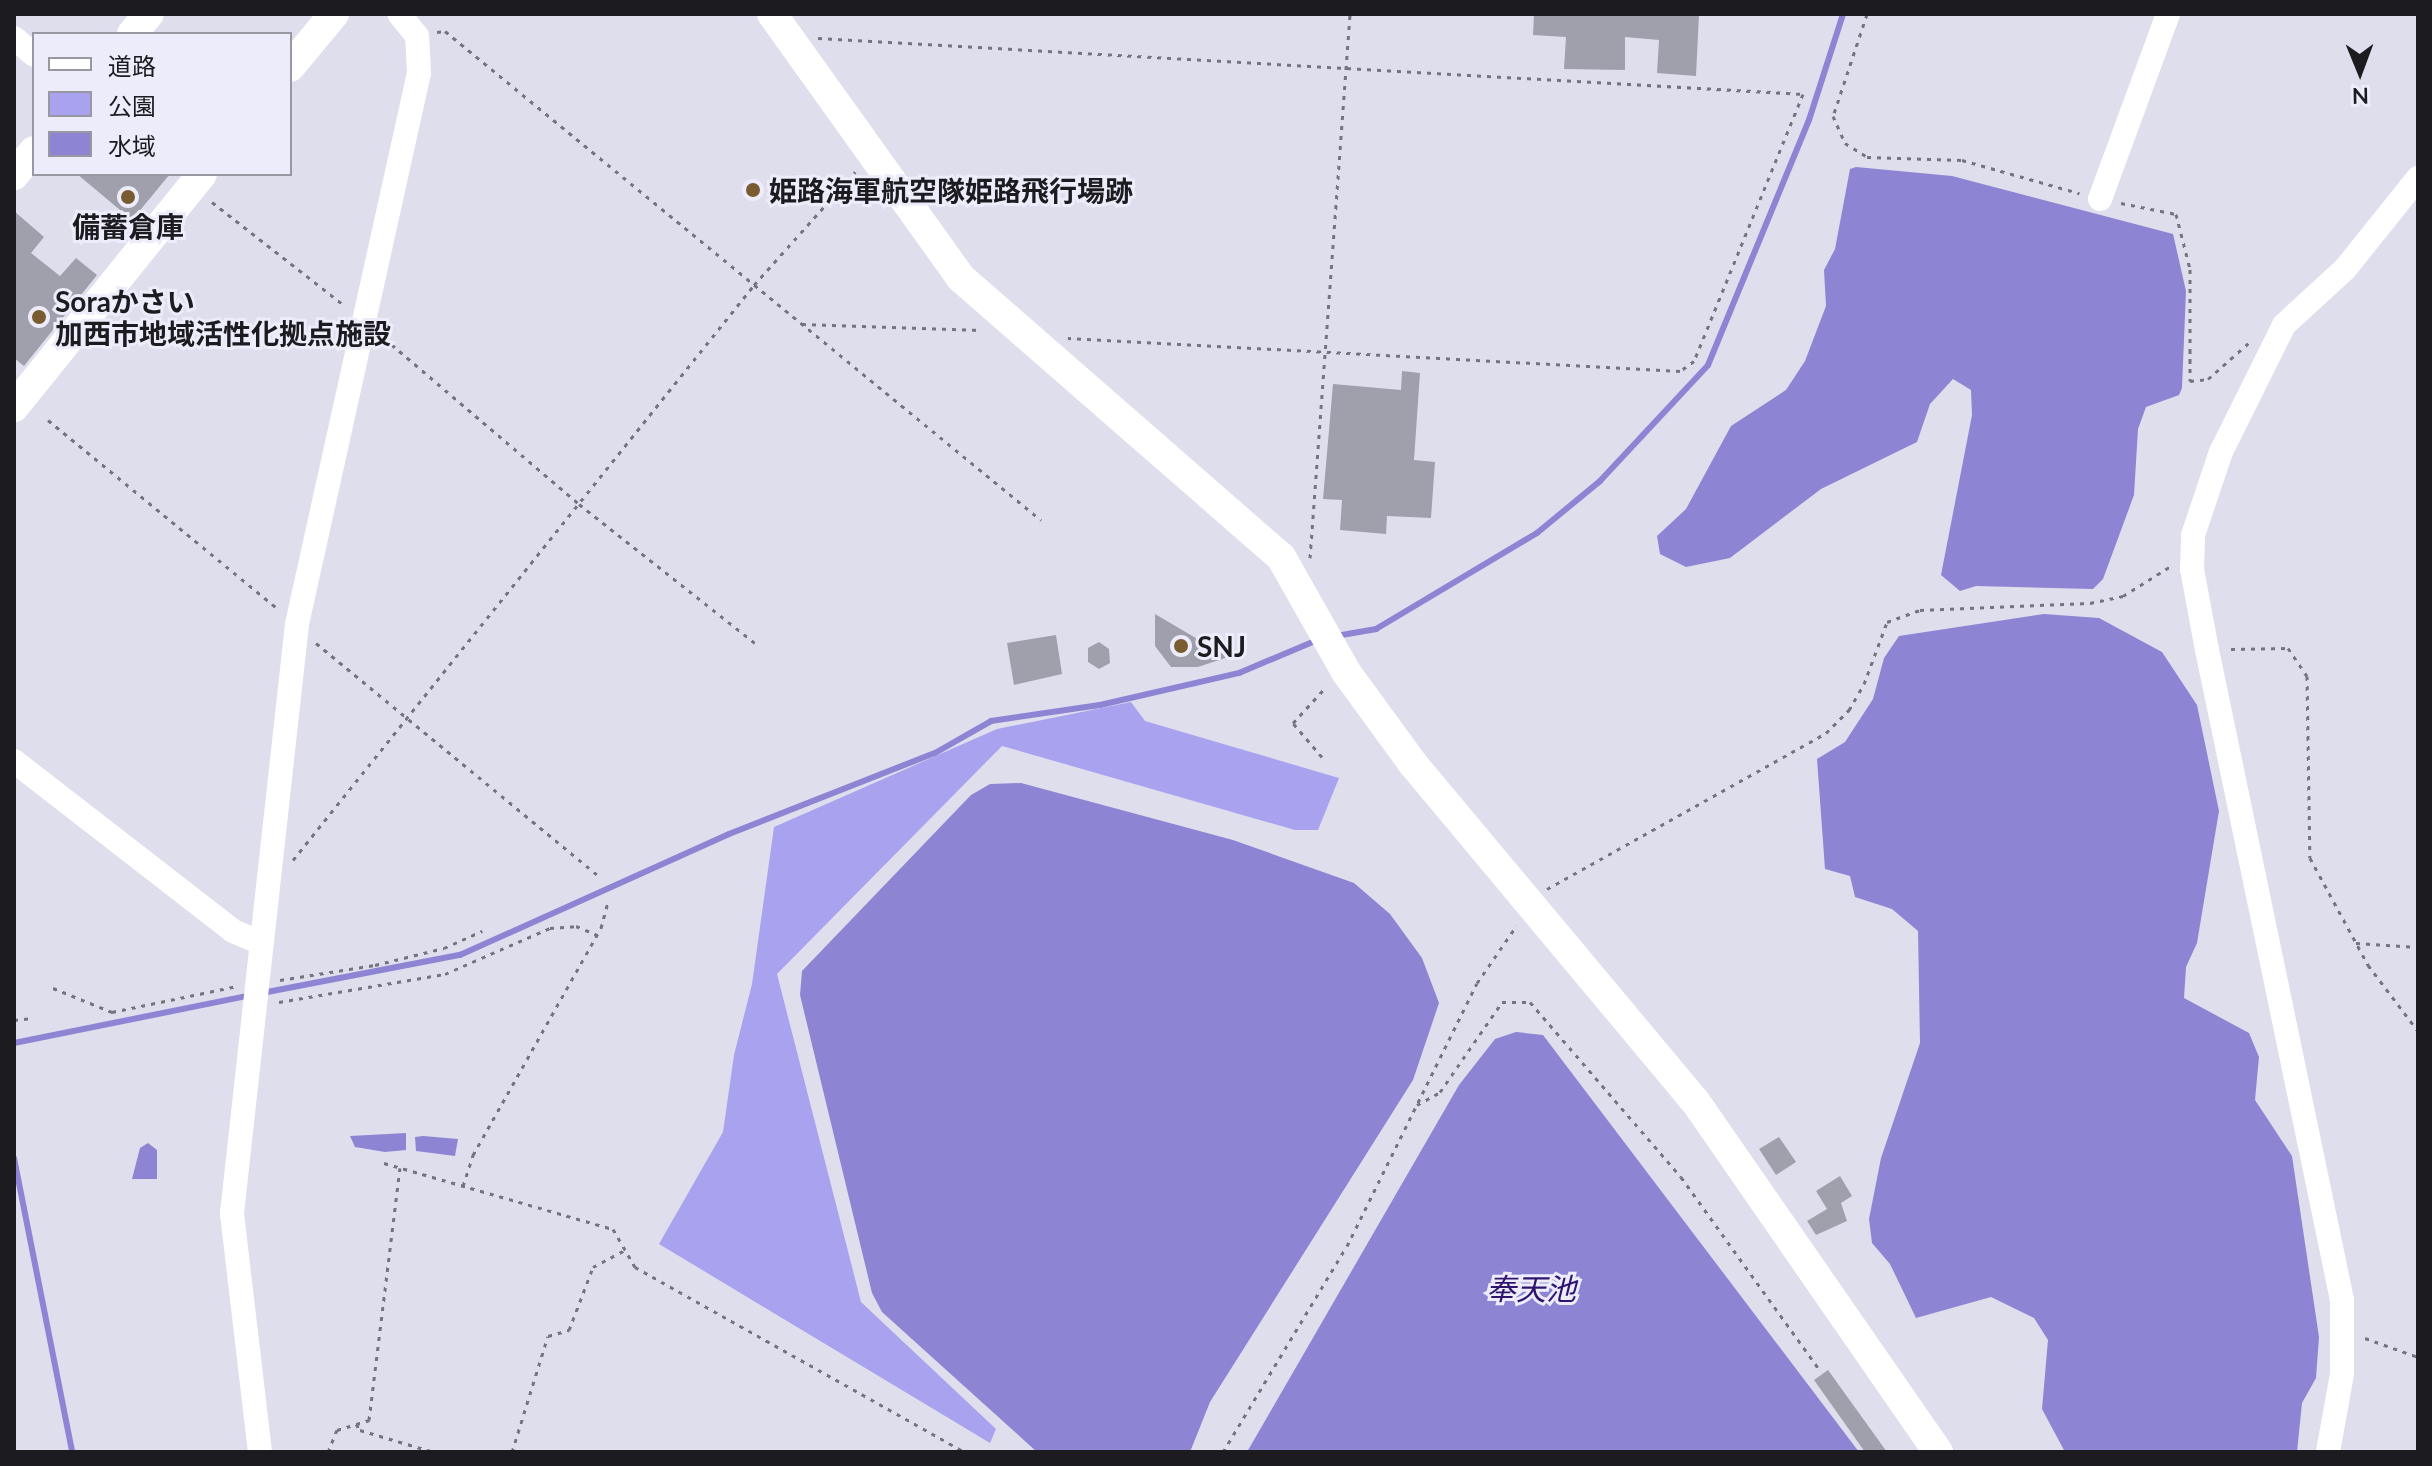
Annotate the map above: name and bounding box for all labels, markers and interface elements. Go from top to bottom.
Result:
legend [32,32,292,176]
north arrow [2320,32,2400,112]
text: 道路 [108,51,156,80]
text: N [2352,83,2369,110]
text: 公園 [108,91,156,120]
text: 水域 [108,131,156,160]
place label: 姫路海軍航空隊姫路飛行場跡 [769,173,1133,207]
marker: 姫路海軍航空隊姫路飛行場跡 [744,181,762,199]
marker: 備蓄倉庫 [119,188,137,206]
place label: 備蓄倉庫 [72,209,184,243]
place label: Soraかさい 加西市地域活性化拠点施設 [55,284,391,350]
marker: Soraかさい 加西市地域活性化拠点施設 [30,308,48,326]
place label: SNJ [1197,629,1246,663]
marker: SNJ [1172,637,1190,655]
water label: 奉天池 [1486,1270,1576,1306]

